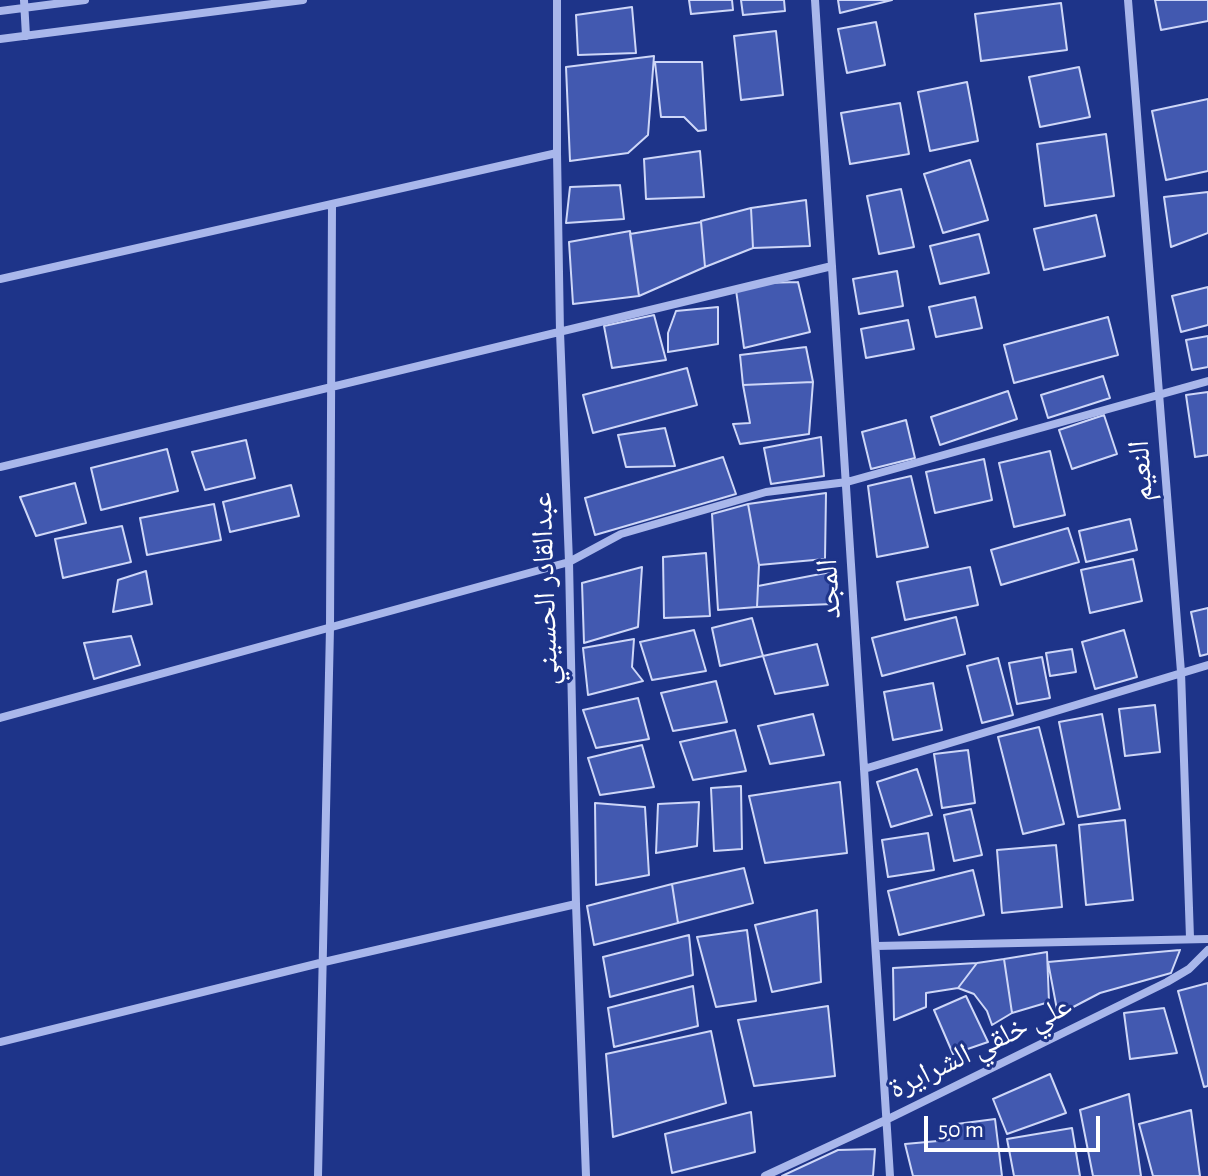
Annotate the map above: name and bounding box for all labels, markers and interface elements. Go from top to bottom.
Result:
street label: النعيم [1121,439,1161,503]
street label: عبدالقادر الحسيني [524,492,566,686]
street label: المجد [809,558,849,620]
street label: علي خلقي الشرايرة [883,987,1077,1107]
scale bar [928,1100,1104,1150]
text: 50 m [938,1118,984,1142]

